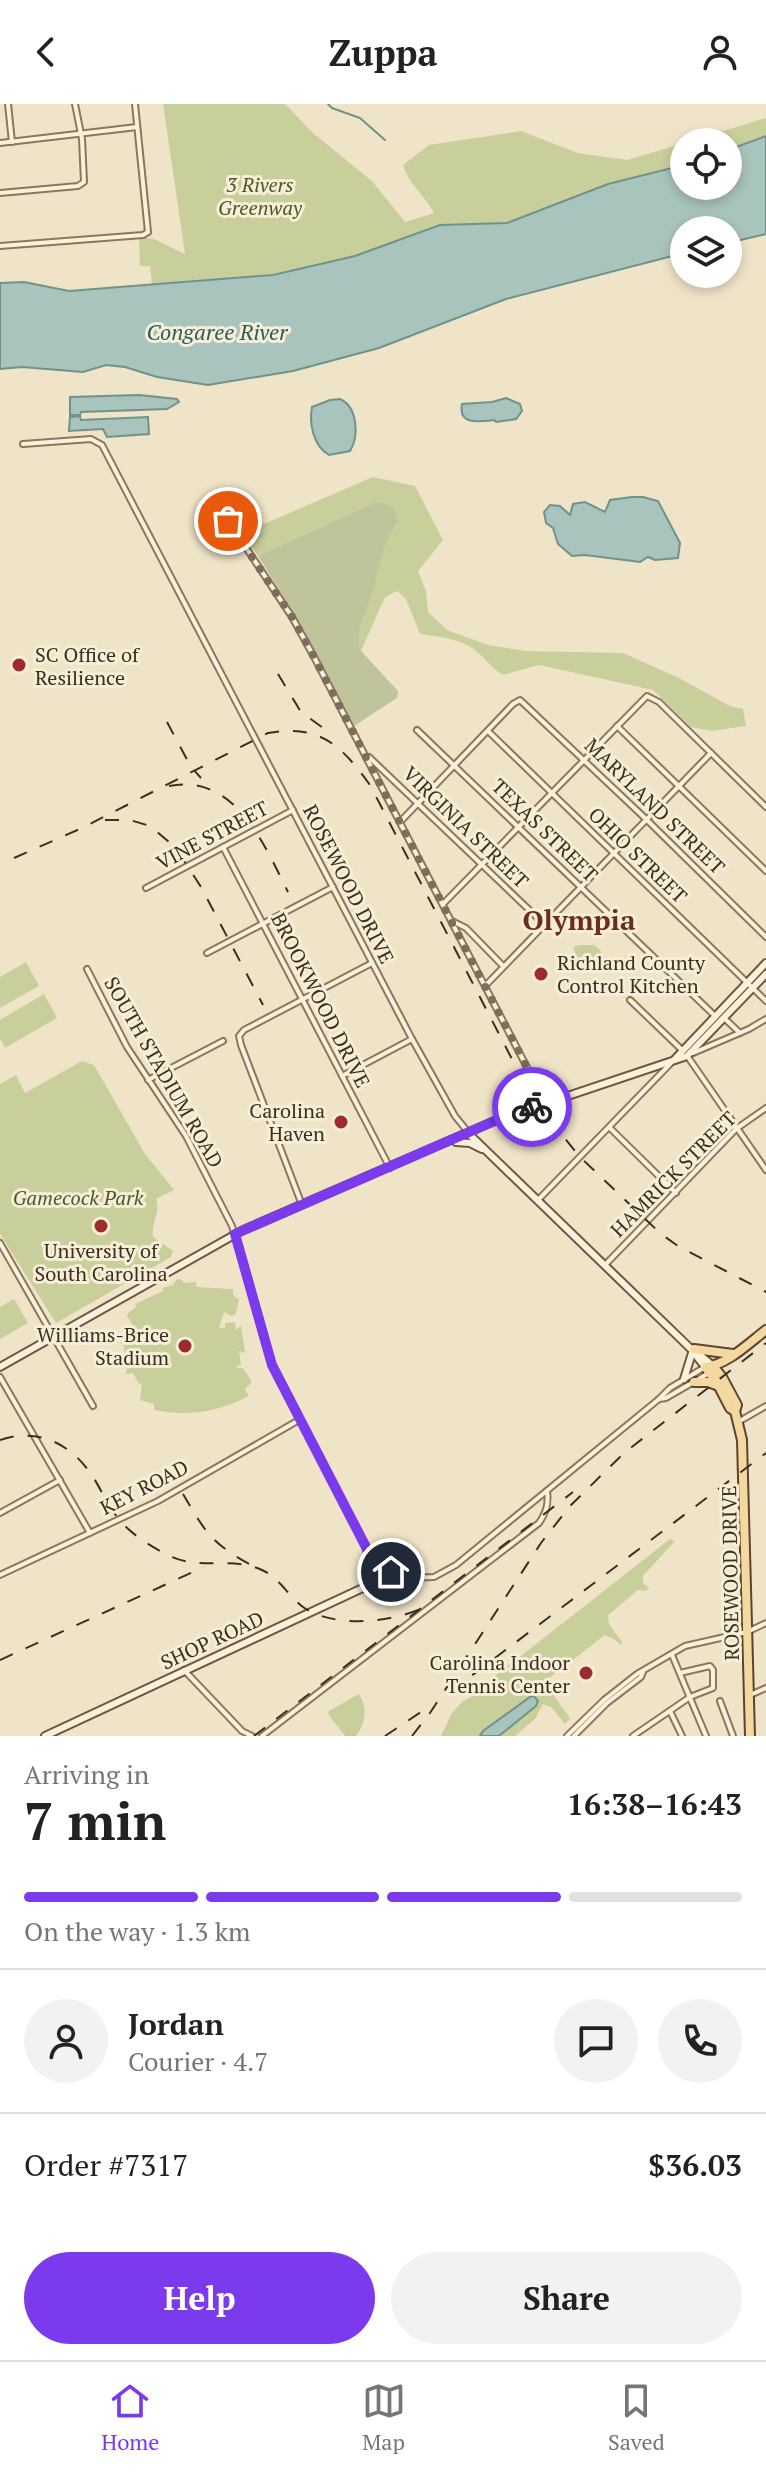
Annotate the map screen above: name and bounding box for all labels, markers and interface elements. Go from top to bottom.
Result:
text: Zuppa [328,29,438,76]
icon: back [24,30,68,74]
icon: person [698,30,742,74]
map controls [670,128,742,288]
button: locate [670,128,742,200]
park label: 3 Rivers Greenway [218,171,303,221]
button: layers [670,216,742,288]
water label: Congaree River [146,317,289,346]
pin [194,487,262,555]
icon: bag [206,499,250,543]
place label: SC Office of Resilience [35,641,140,691]
marker: SC Office of Resilience [10,656,28,674]
street label: MARYLAND STREET [579,732,731,880]
street label: VIRGINIA STREET [397,760,535,894]
street label: TEXAS STREET [486,772,604,888]
street label: VINE STREET [151,794,273,876]
street label: ROSEWOOD DRIVE [297,800,401,968]
street label: OHIO STREET [583,801,693,909]
district label: Olympia [522,901,636,938]
street label: BROOKWOOD DRIVE [265,908,377,1092]
place label: Richland County Control Kitchen [557,949,706,999]
marker: Richland County Control Kitchen [532,965,550,983]
street label: SOUTH STADIUM ROAD [98,972,230,1172]
courier [492,1067,572,1147]
icon: bike [510,1085,554,1129]
place label: Carolina Haven [249,1097,325,1147]
street label: HAMRICK STREET [604,1105,742,1243]
marker: Carolina Haven [332,1113,350,1131]
park label: Gamecock Park [13,1184,144,1211]
marker: University of South Carolina [92,1217,110,1235]
place label: University of South Carolina [34,1237,168,1287]
place label: Williams-Brice Stadium [37,1321,169,1371]
marker: Williams-Brice Stadium [176,1337,194,1355]
street label: KEY ROAD [95,1453,193,1521]
street label: ROSEWOOD DRIVE [715,1485,745,1661]
pin [357,1538,425,1606]
icon: home [369,1550,413,1594]
street label: SHOP ROAD [156,1604,268,1676]
place label: Carolina Indoor Tennis Center [430,1649,570,1699]
marker: Carolina Indoor Tennis Center [577,1664,595,1682]
text: Arriving in [24,1757,149,1791]
text: 16:38–16:43 [567,1784,742,1824]
text: 7 min [24,1786,166,1855]
text: On the way · 1.3 km [24,1914,251,1948]
button: person [24,1999,108,2083]
button: chat [554,1999,638,2083]
button: phone [658,1999,742,2083]
text: Jordan [128,2004,224,2044]
text: Courier · 4.7 [128,2044,268,2078]
text: Order #7317 [24,2145,188,2185]
text: $36.03 [648,2145,742,2185]
button: Help [24,2252,375,2344]
button: Share [391,2252,742,2344]
tab: Home [101,2379,159,2456]
tab: Map [362,2379,406,2456]
tab: Saved [608,2379,665,2456]

